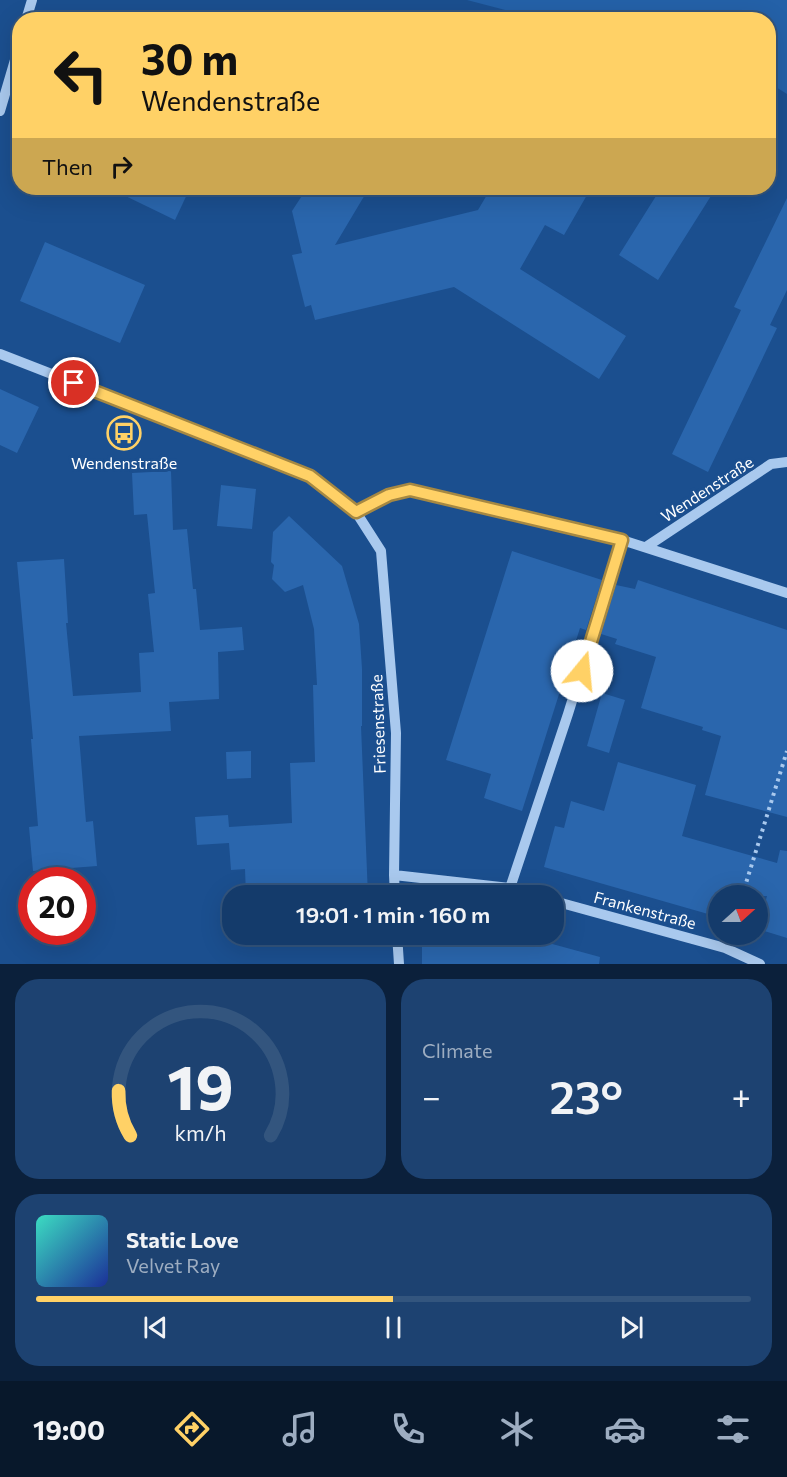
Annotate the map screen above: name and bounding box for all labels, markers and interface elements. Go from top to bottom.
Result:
text: 30 m [141,32,238,84]
icon: left [42,36,120,114]
text: Wendenstraße [141,84,320,117]
icon: right [105,150,138,183]
text: Then [42,153,93,180]
pin [48,357,99,408]
icon: arrive [57,366,90,399]
bus stop icon: Wendenstraße [106,415,142,451]
street label: Wendenstraße [657,452,756,525]
place label: Wendenstraße [71,453,177,472]
position arrow [550,639,614,703]
street label: Friesenstraße [366,674,389,774]
speed limit sign: 20 [18,867,96,945]
north arrow [708,885,768,945]
map controls [708,885,768,945]
street label: Frankenstraße [592,887,698,932]
text: 19:01 · 1 min · 160 m [296,901,490,928]
text: Climate [422,1038,492,1062]
text: 19 [167,1047,234,1123]
text: 23° [549,1068,623,1123]
text: − [422,1075,441,1116]
text: + [732,1075,751,1116]
text: km/h [174,1119,227,1145]
text: Static Love [126,1226,239,1253]
text: Velvet Ray [126,1253,220,1277]
icon: previous [139,1311,172,1344]
icon: pause [377,1311,410,1344]
icon: next [615,1311,648,1344]
icon: directions [171,1408,213,1450]
icon: music [279,1408,321,1450]
icon: phone [387,1408,429,1450]
icon: climate [496,1408,538,1450]
icon: car [604,1408,646,1450]
icon: filters [712,1408,754,1450]
text: 19:00 [33,1413,105,1446]

